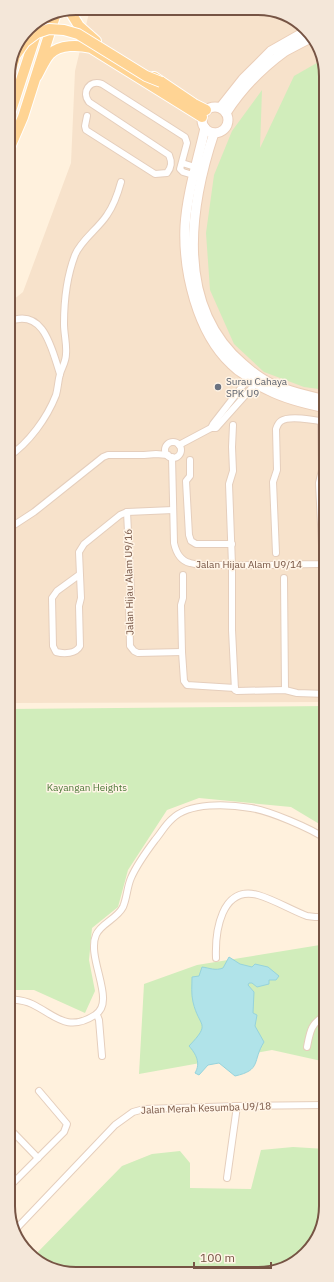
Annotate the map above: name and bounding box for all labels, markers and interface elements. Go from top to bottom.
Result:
place label: Surau Cahaya SPK U9 [226,375,288,400]
marker: Surau Cahaya SPK U9 [213,382,223,392]
street label: Jalan Hijau Alam U9/16 [122,529,136,635]
street label: Jalan Hijau Alam U9/14 [196,558,302,571]
park label: Kayangan Heights [47,781,127,794]
street label: Jalan Merah Kesumba U9/18 [141,1099,271,1117]
scale bar [194,1244,271,1270]
text: 100 m [200,1250,235,1265]

